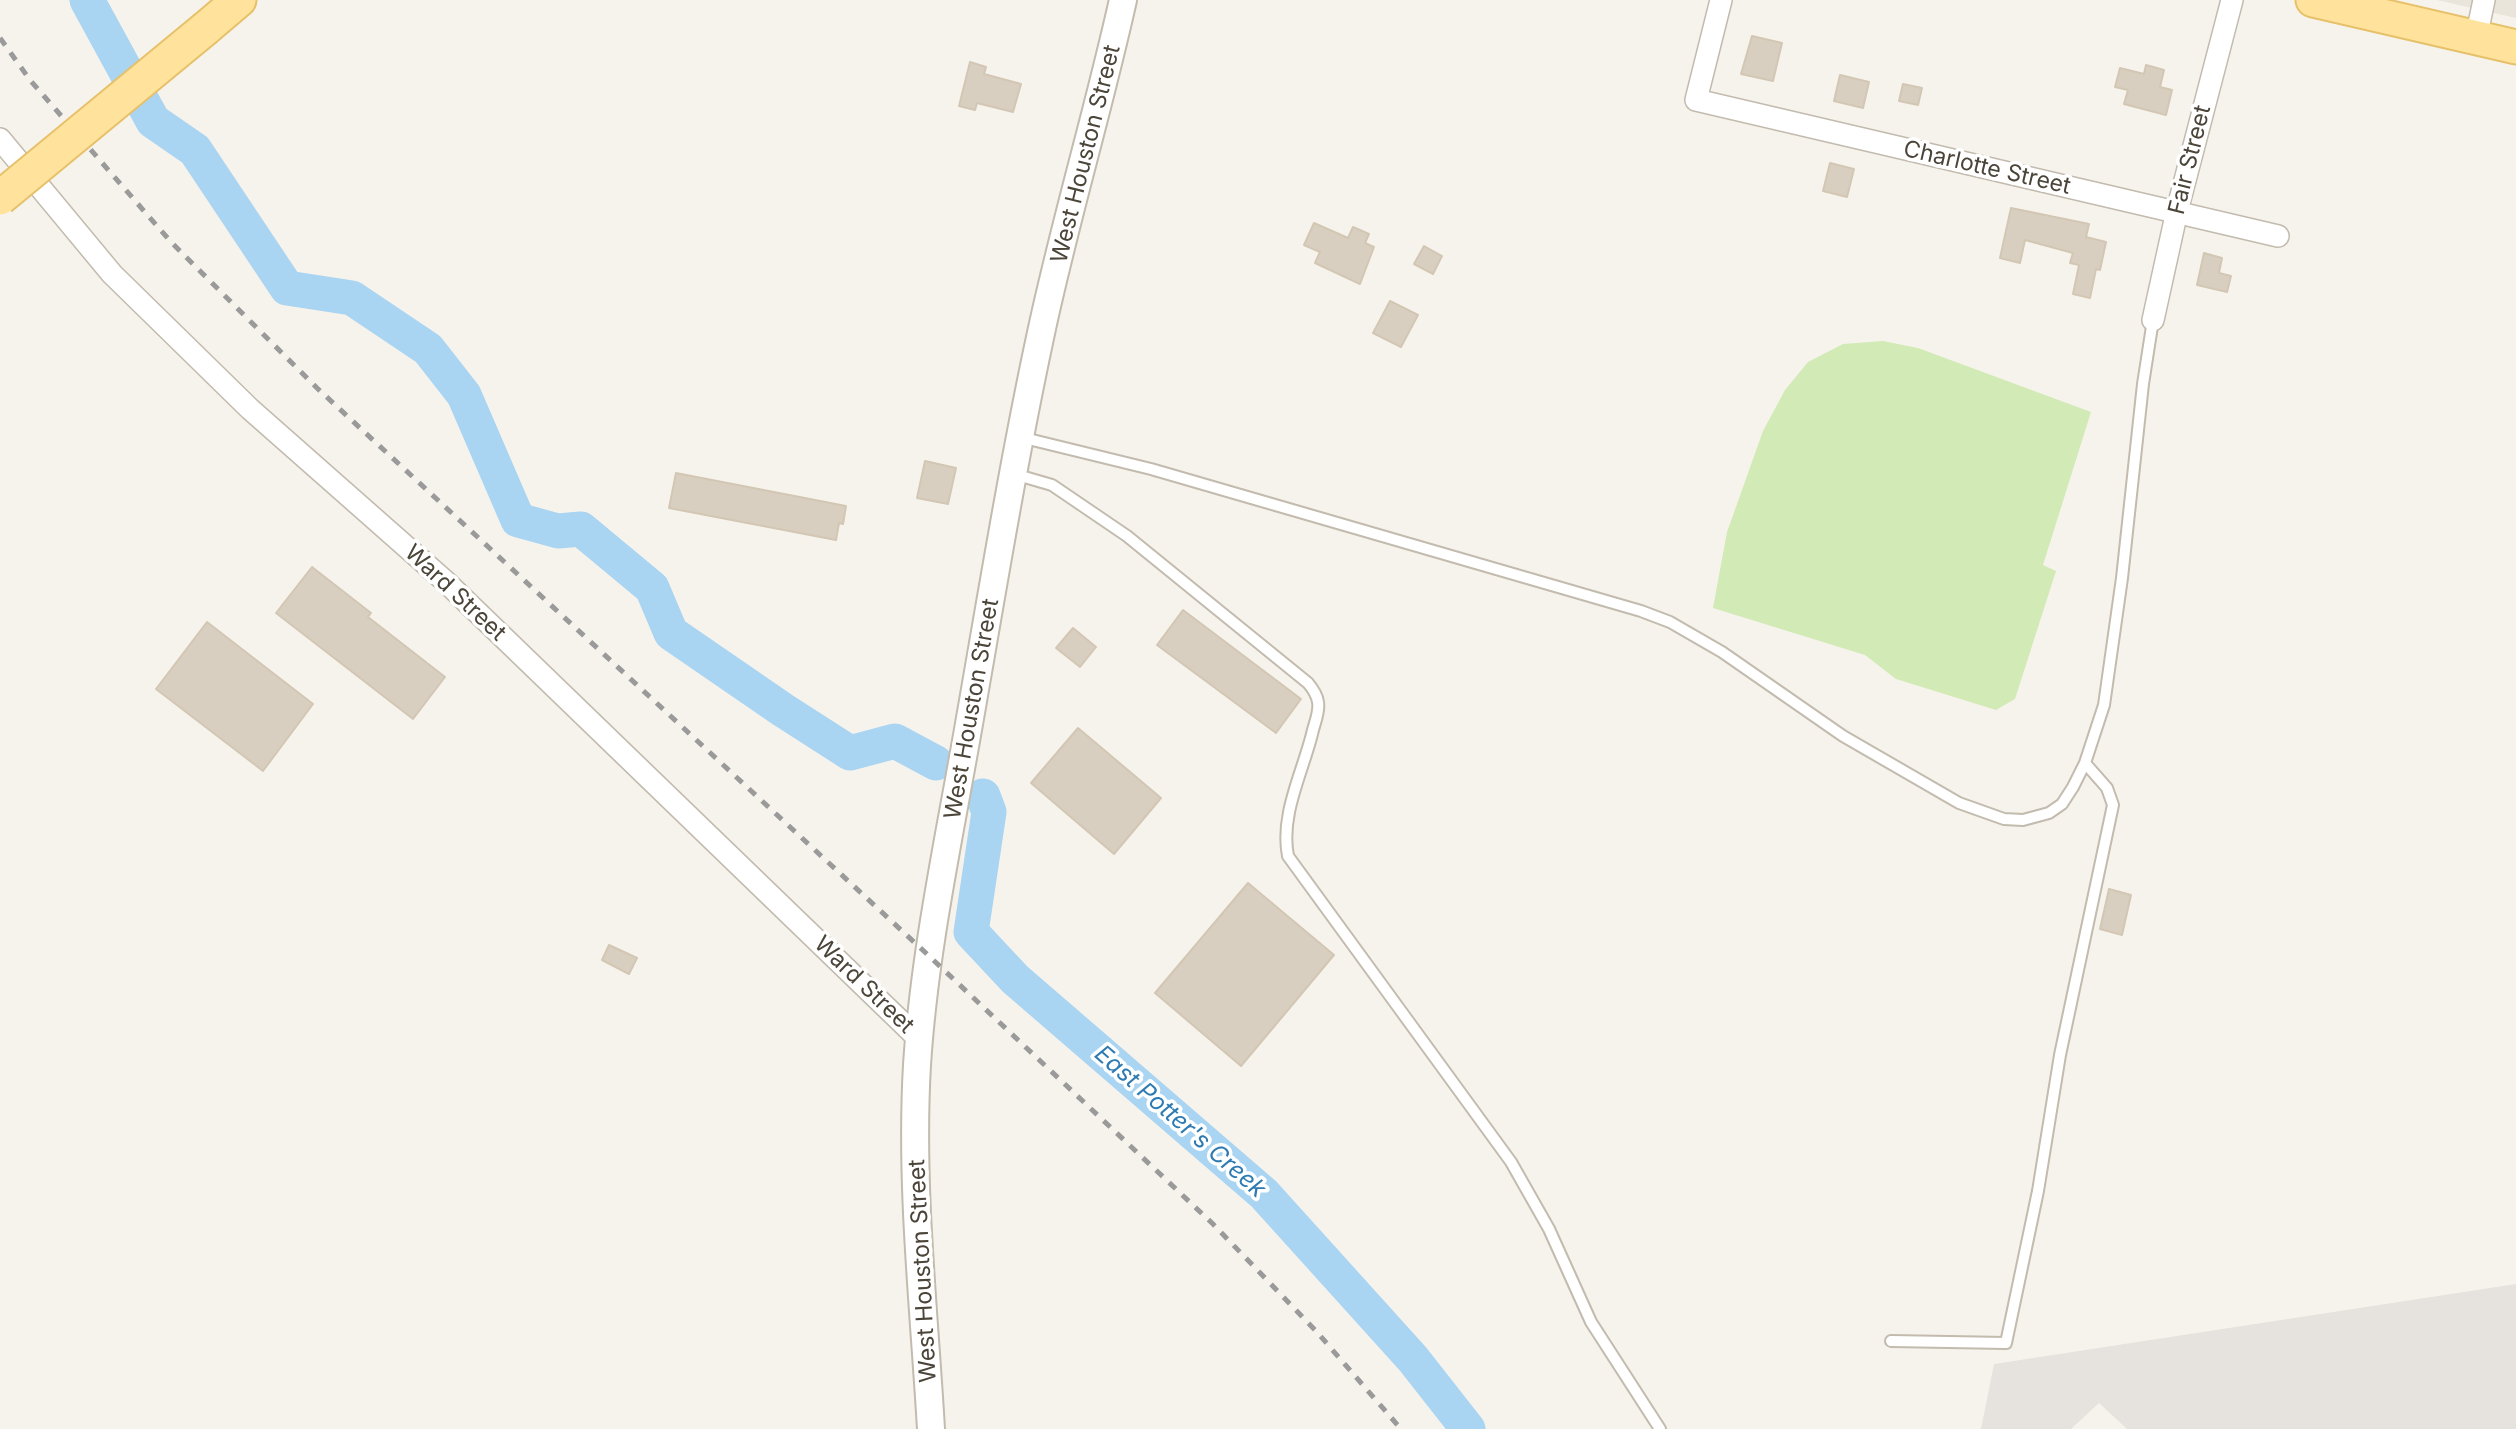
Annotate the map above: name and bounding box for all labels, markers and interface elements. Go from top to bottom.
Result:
street label: West Houston Street [1046,42,1126,266]
street label: Fair Street [2163,103,2217,217]
street label: Charlotte Street [1901,135,2073,201]
street label: Ward Street [399,539,511,647]
street label: West Houston Street [939,596,1005,822]
street label: Ward Street [808,931,920,1039]
water label: East Potter's Creek [1089,1040,1271,1204]
street label: West Houston Street [903,1159,943,1383]

